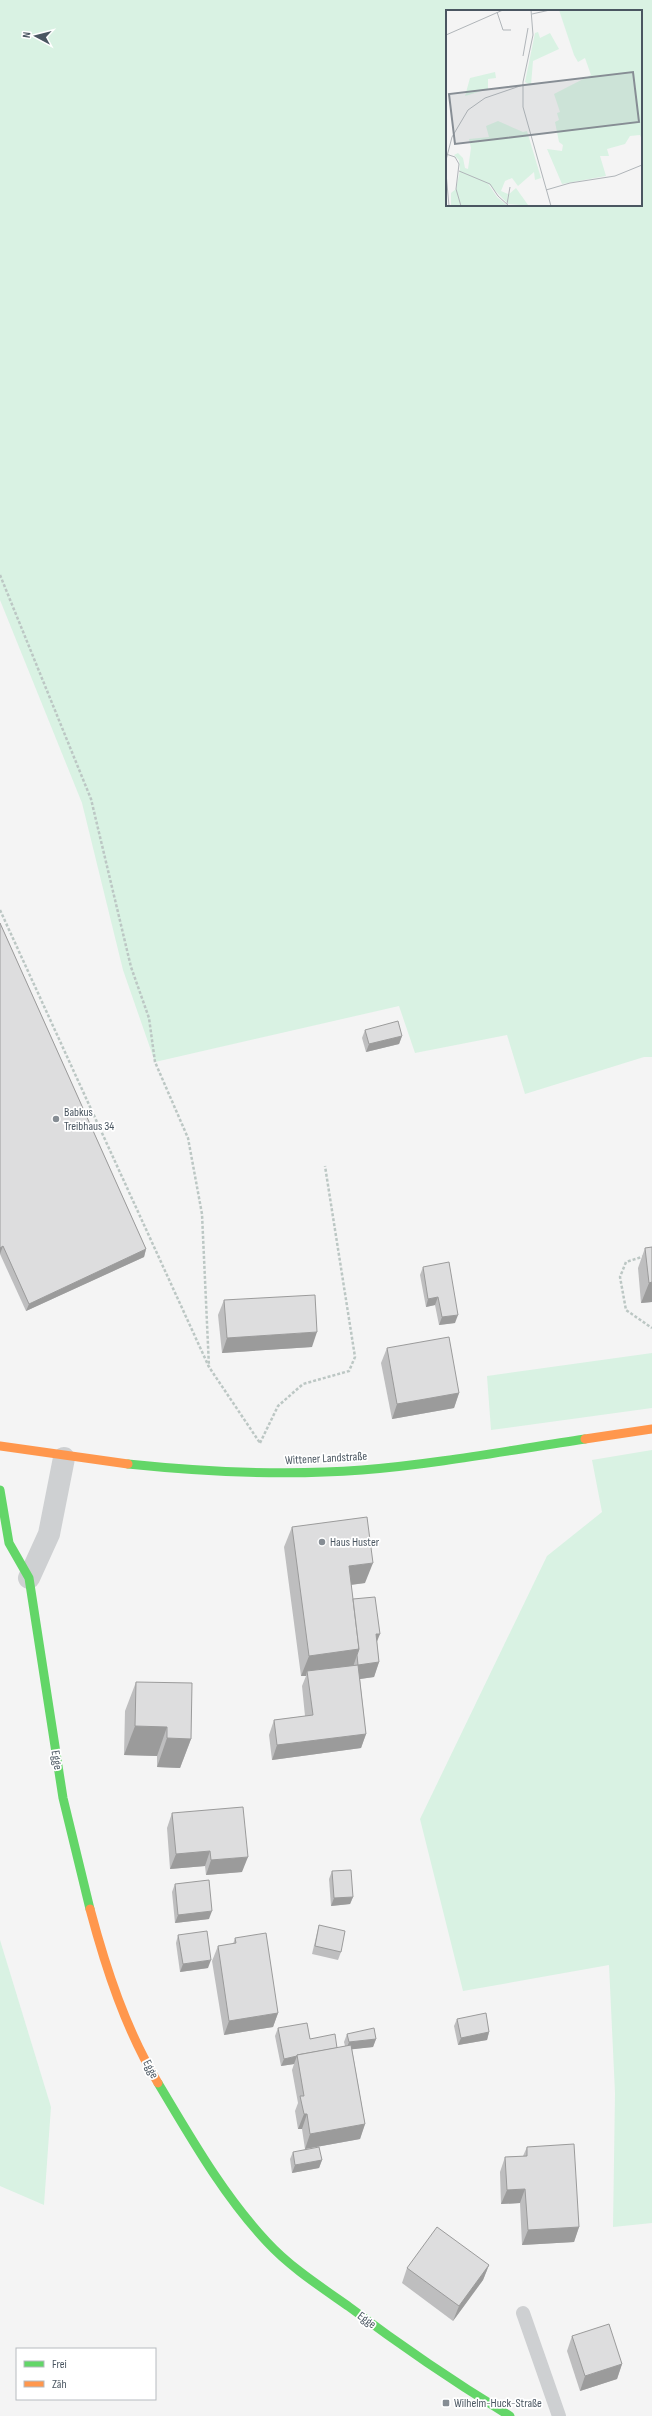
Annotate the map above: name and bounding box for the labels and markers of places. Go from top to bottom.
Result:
place label: Babkus Treibhaus 34 [64,1105,114,1134]
marker: Babkus Treibhaus 34 [51,1114,61,1124]
place label: Haus Huster [330,1535,380,1550]
marker: Haus Huster [317,1537,327,1547]
place label: Wilhelm-Huck-Straße [454,2396,542,2411]
marker: Wilhelm-Huck-Straße [441,2398,451,2408]

